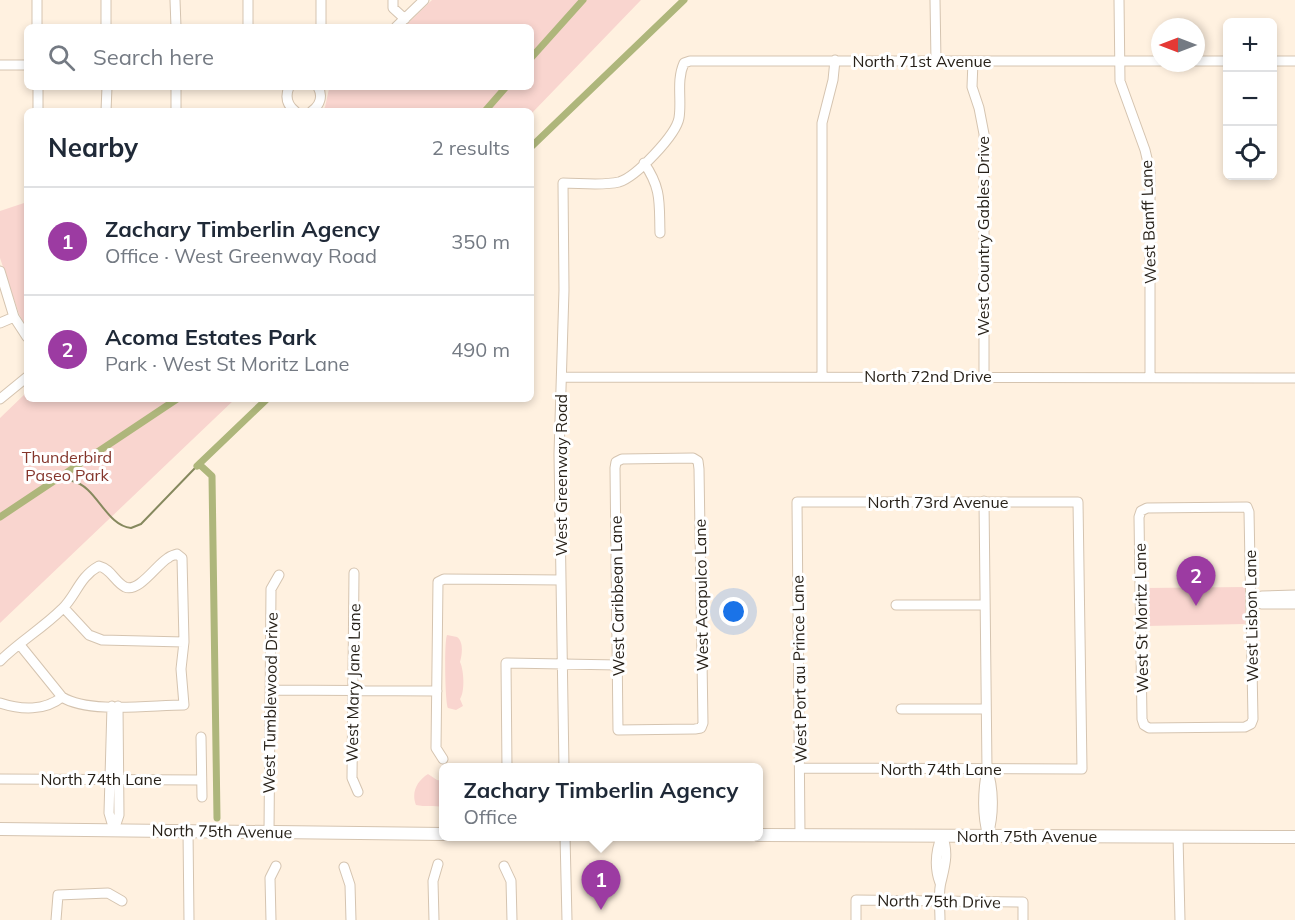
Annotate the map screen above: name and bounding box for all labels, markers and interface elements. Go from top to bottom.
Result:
north arrow [1151,18,1205,72]
map controls [1223,18,1277,180]
button: + [1223,18,1277,72]
search box [24,24,534,90]
icon: search [45,41,78,74]
text: Search here [93,43,214,71]
street label: North 71st Avenue [852,51,992,71]
button: − [1223,72,1277,126]
button: locate [1223,126,1277,180]
text: Nearby [48,131,138,164]
text: 2 results [432,135,510,160]
street label: West Country Gables Drive [973,136,993,336]
street label: West Banff Lane [1136,160,1160,284]
text: Zachary Timberlin Agency [105,215,380,243]
text: 1 [62,229,74,254]
text: 350 m [451,229,510,254]
text: Office · West Greenway Road [105,243,377,268]
text: Acoma Estates Park [105,323,317,351]
text: 2 [62,337,74,362]
text: 490 m [451,337,510,362]
text: Park · West St Moritz Lane [105,351,350,376]
street label: North 72nd Drive [864,366,992,386]
street label: West Greenway Road [551,394,571,556]
park label: Thunderbird Paseo Park [22,447,112,485]
street label: North 73rd Avenue [868,492,1008,512]
street label: West Caribbean Lane [606,516,628,676]
street label: West Acapulco Lane [690,519,712,671]
street label: West St Moritz Lane [1130,543,1152,693]
street label: West Lisbon Lane [1240,550,1262,682]
pin: 2 [1176,556,1216,606]
street label: West Port au Prince Lane [787,575,811,763]
your location [719,597,748,626]
street label: West Mary Jane Lane [342,603,364,763]
street label: West Tumblewood Drive [258,612,282,794]
street label: North 74th Lane [880,759,1002,779]
popup [439,763,763,841]
street label: North 74th Lane [40,769,162,789]
text: Zachary Timberlin Agency [464,776,738,804]
text: Office [464,804,517,829]
street label: North 75th Avenue [152,820,292,842]
street label: North 75th Avenue [957,826,1097,846]
pin: 1 [582,860,620,910]
street label: North 75th Drive [877,890,1001,912]

